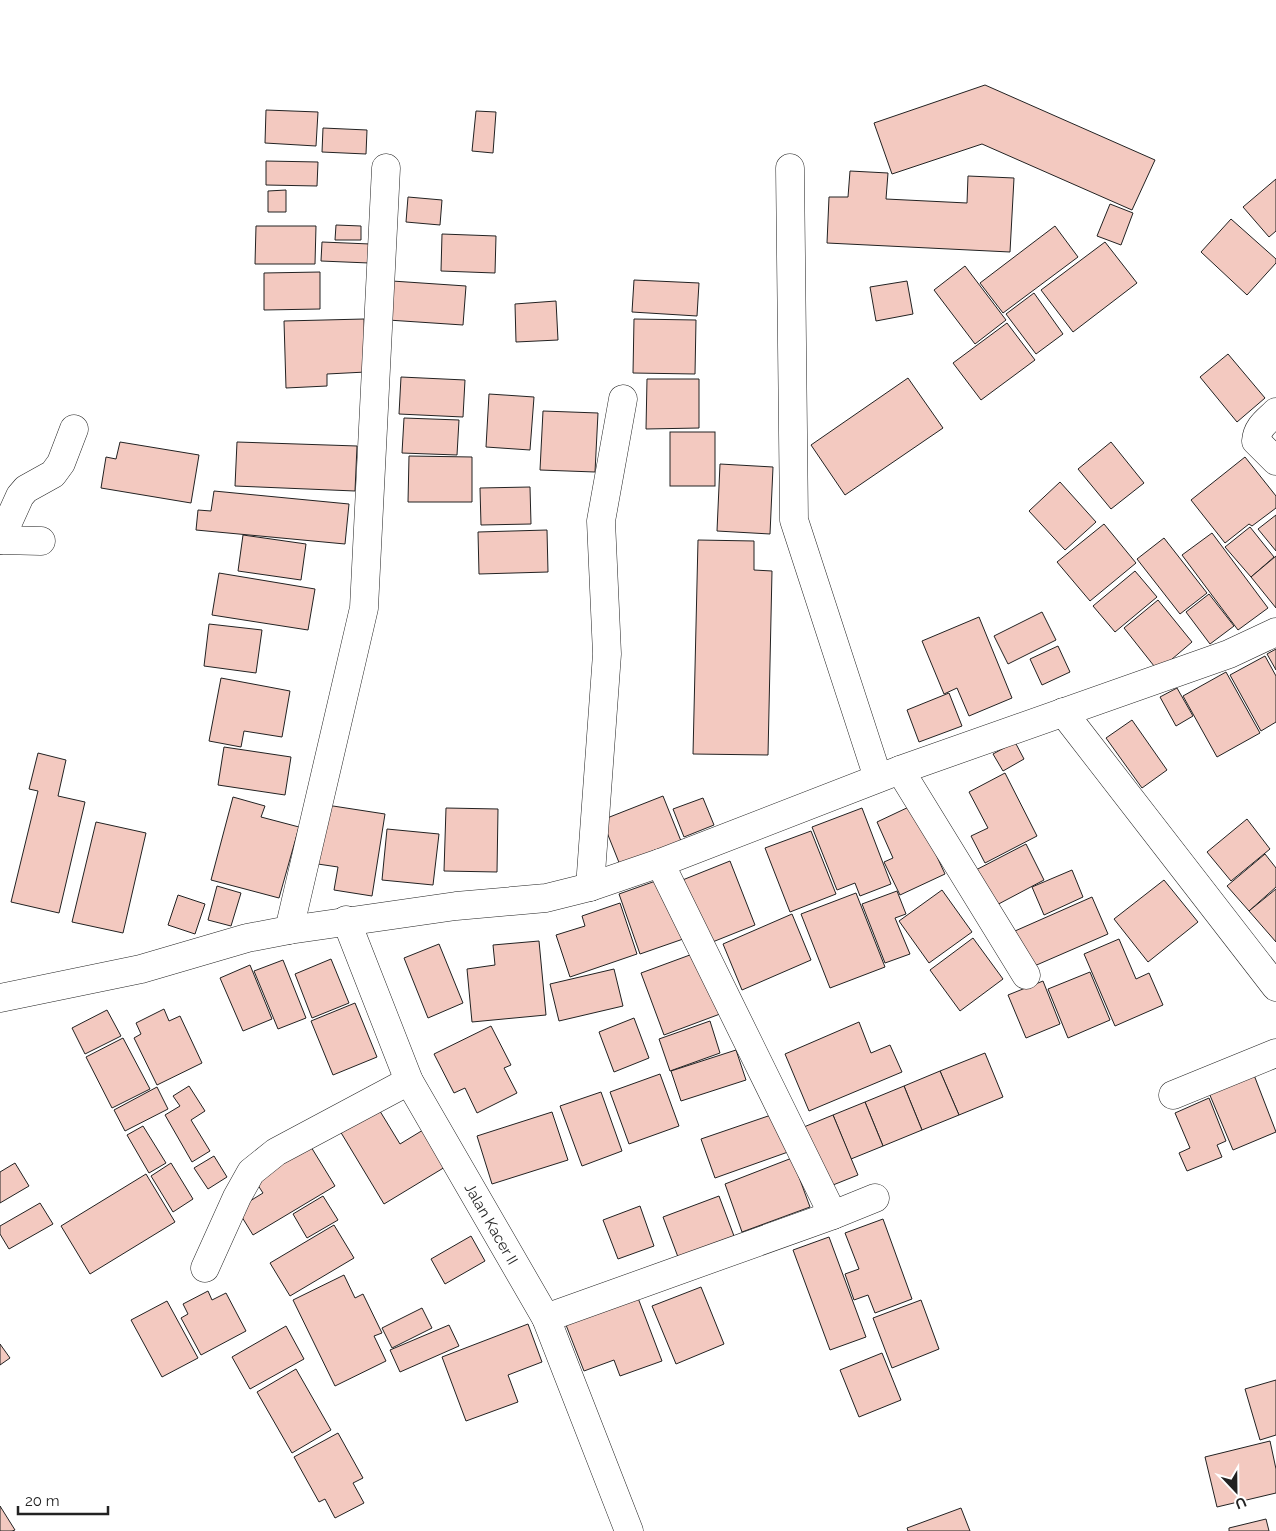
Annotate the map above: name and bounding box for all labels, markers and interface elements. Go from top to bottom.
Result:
street label: Jalan Kacer II [460,1180,522,1268]
north arrow [1211,1466,1261,1516]
scale bar [18,1484,108,1516]
text: 20 m [25,1492,60,1510]
text: U [1233,1494,1249,1512]

